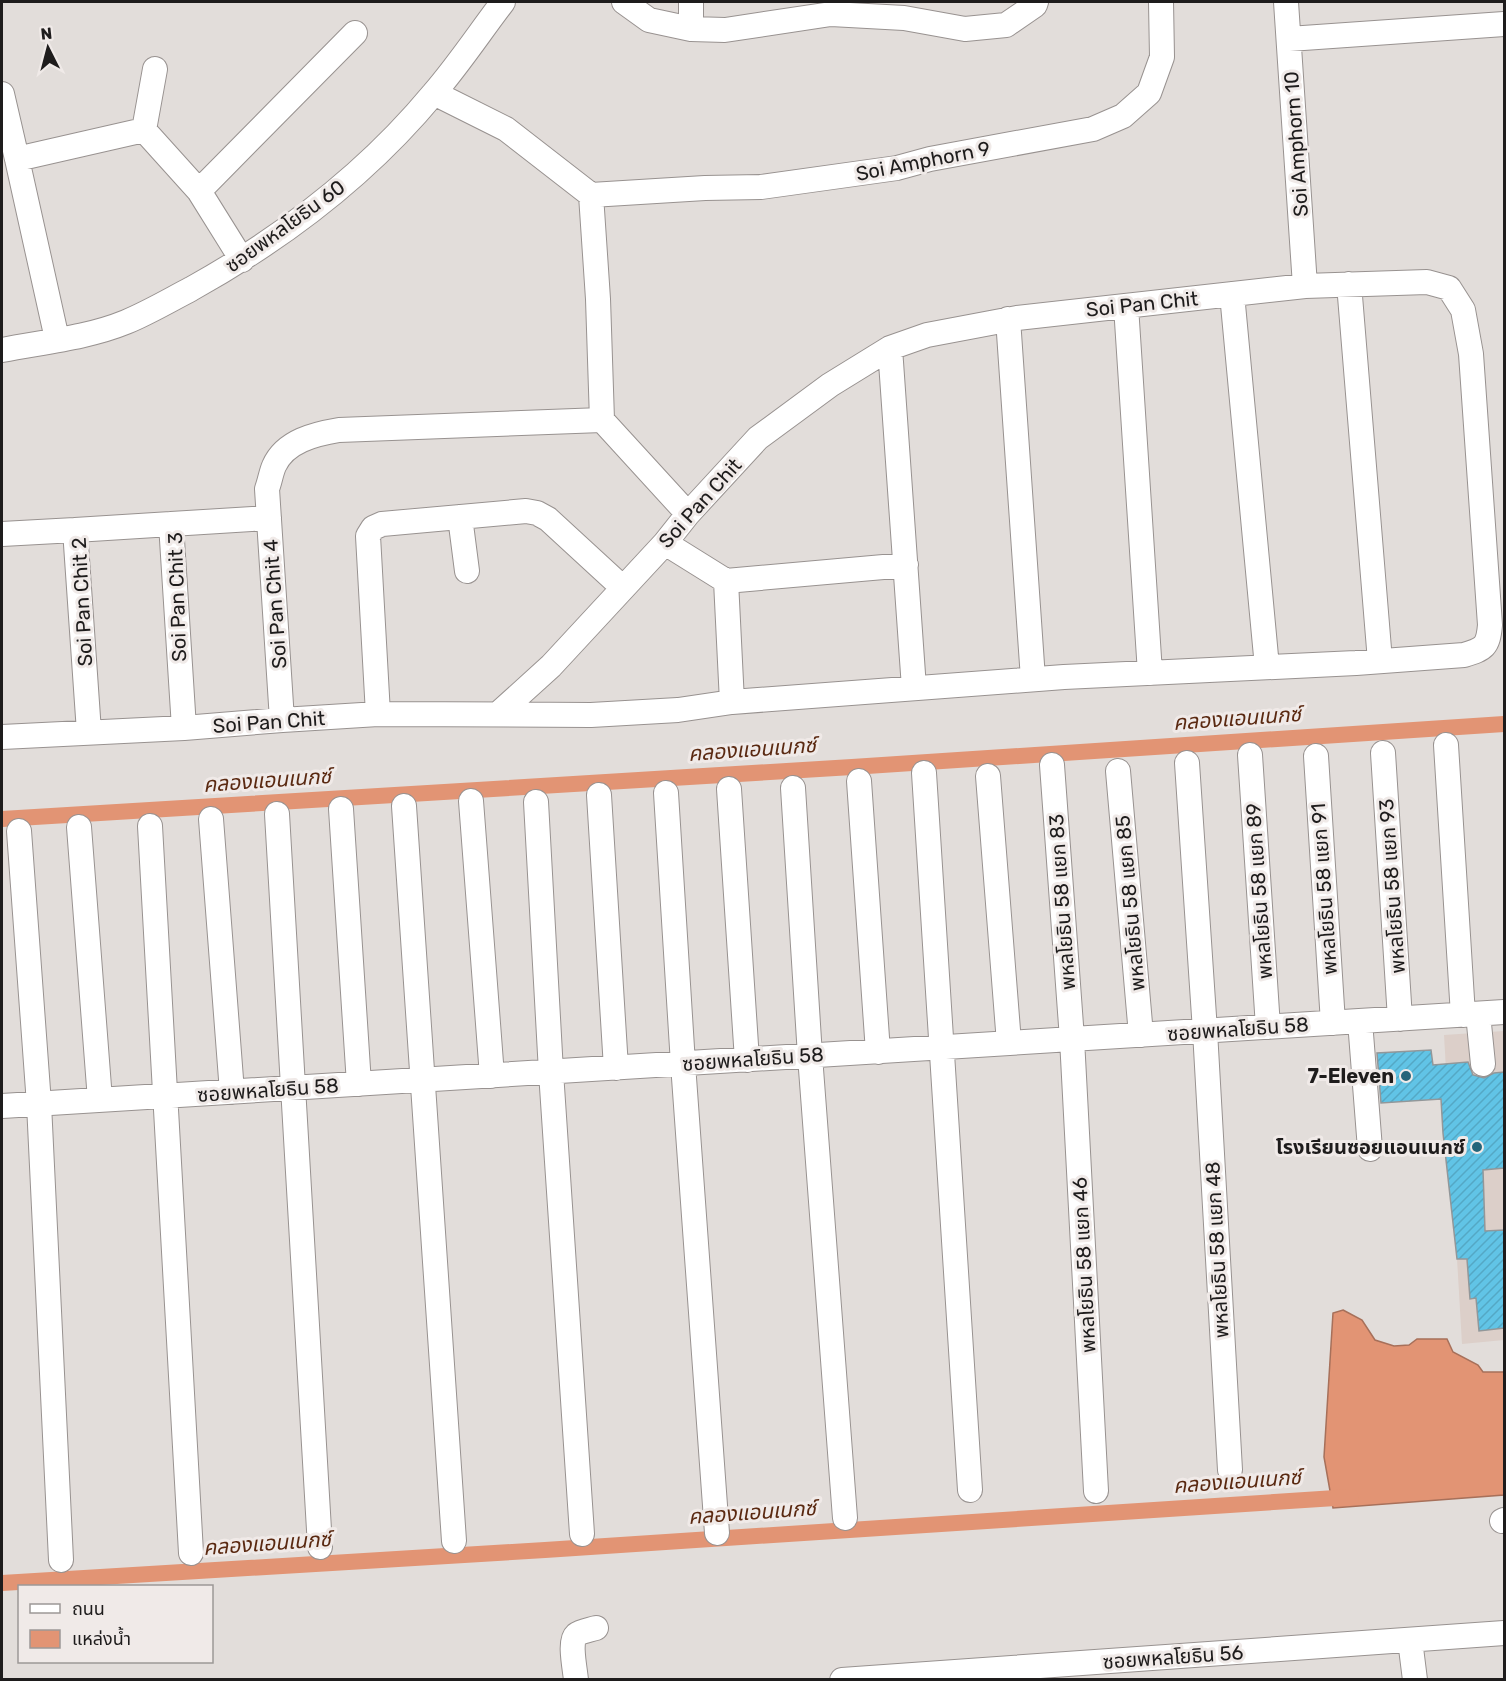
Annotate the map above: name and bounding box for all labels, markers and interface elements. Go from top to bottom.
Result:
north arrow [18,18,78,78]
text: N [40,24,53,44]
street label: Soi Amphorn 10 [1279,70,1313,218]
street label: Soi Amphorn 9 [854,136,992,186]
street label: ซอยพหลโยธิน 60 [221,175,349,277]
street label: Soi Pan Chit [1085,286,1199,322]
street label: Soi Pan Chit [653,453,747,553]
street label: Soi Pan Chit 3 [163,532,191,662]
street label: Soi Pan Chit 2 [67,537,97,667]
street label: Soi Pan Chit 4 [258,538,292,670]
water label: คลองแอนเนกซ์ [1172,701,1306,735]
street label: Soi Pan Chit [212,706,326,738]
water label: คลองแอนเนกซ์ [687,732,821,766]
water label: คลองแอนเนกซ์ [202,763,336,797]
street label: พหลโยธิน 58 แยก 93 [1374,798,1410,974]
street label: พหลโยธิน 58 แยก 89 [1241,802,1277,980]
street label: พหลโยธิน 58 แยก 91 [1306,802,1342,976]
street label: พหลโยธิน 58 แยก 83 [1044,813,1080,991]
street label: พหลโยธิน 58 แยก 85 [1110,814,1150,992]
street label: ซอยพหลโยธิน 58 [1167,1012,1309,1046]
street label: ซอยพหลโยธิน 58 [682,1042,824,1076]
place label: 7-Eleven [1307,1064,1394,1088]
marker: 7-Eleven [1399,1069,1413,1083]
street label: ซอยพหลโยธิน 58 [197,1073,339,1107]
place label: โรงเรียนซอยแอนเนกซ์ [1276,1135,1465,1159]
marker: โรงเรียนซอยแอนเนกซ์ [1470,1140,1484,1154]
street label: พหลโยธิน 58 แยก 48 [1200,1161,1234,1339]
street label: พหลโยธิน 58 แยก 46 [1067,1176,1101,1354]
water label: คลองแอนเนกซ์ [1172,1464,1306,1498]
water label: คลองแอนเนกซ์ [687,1495,821,1529]
water label: คลองแอนเนกซ์ [202,1526,336,1560]
legend [18,1585,213,1663]
text: ถนน [72,1598,105,1620]
text: แหล่งน้ำ [72,1626,131,1650]
street label: ซอยพหลโยธิน 56 [1102,1640,1244,1674]

